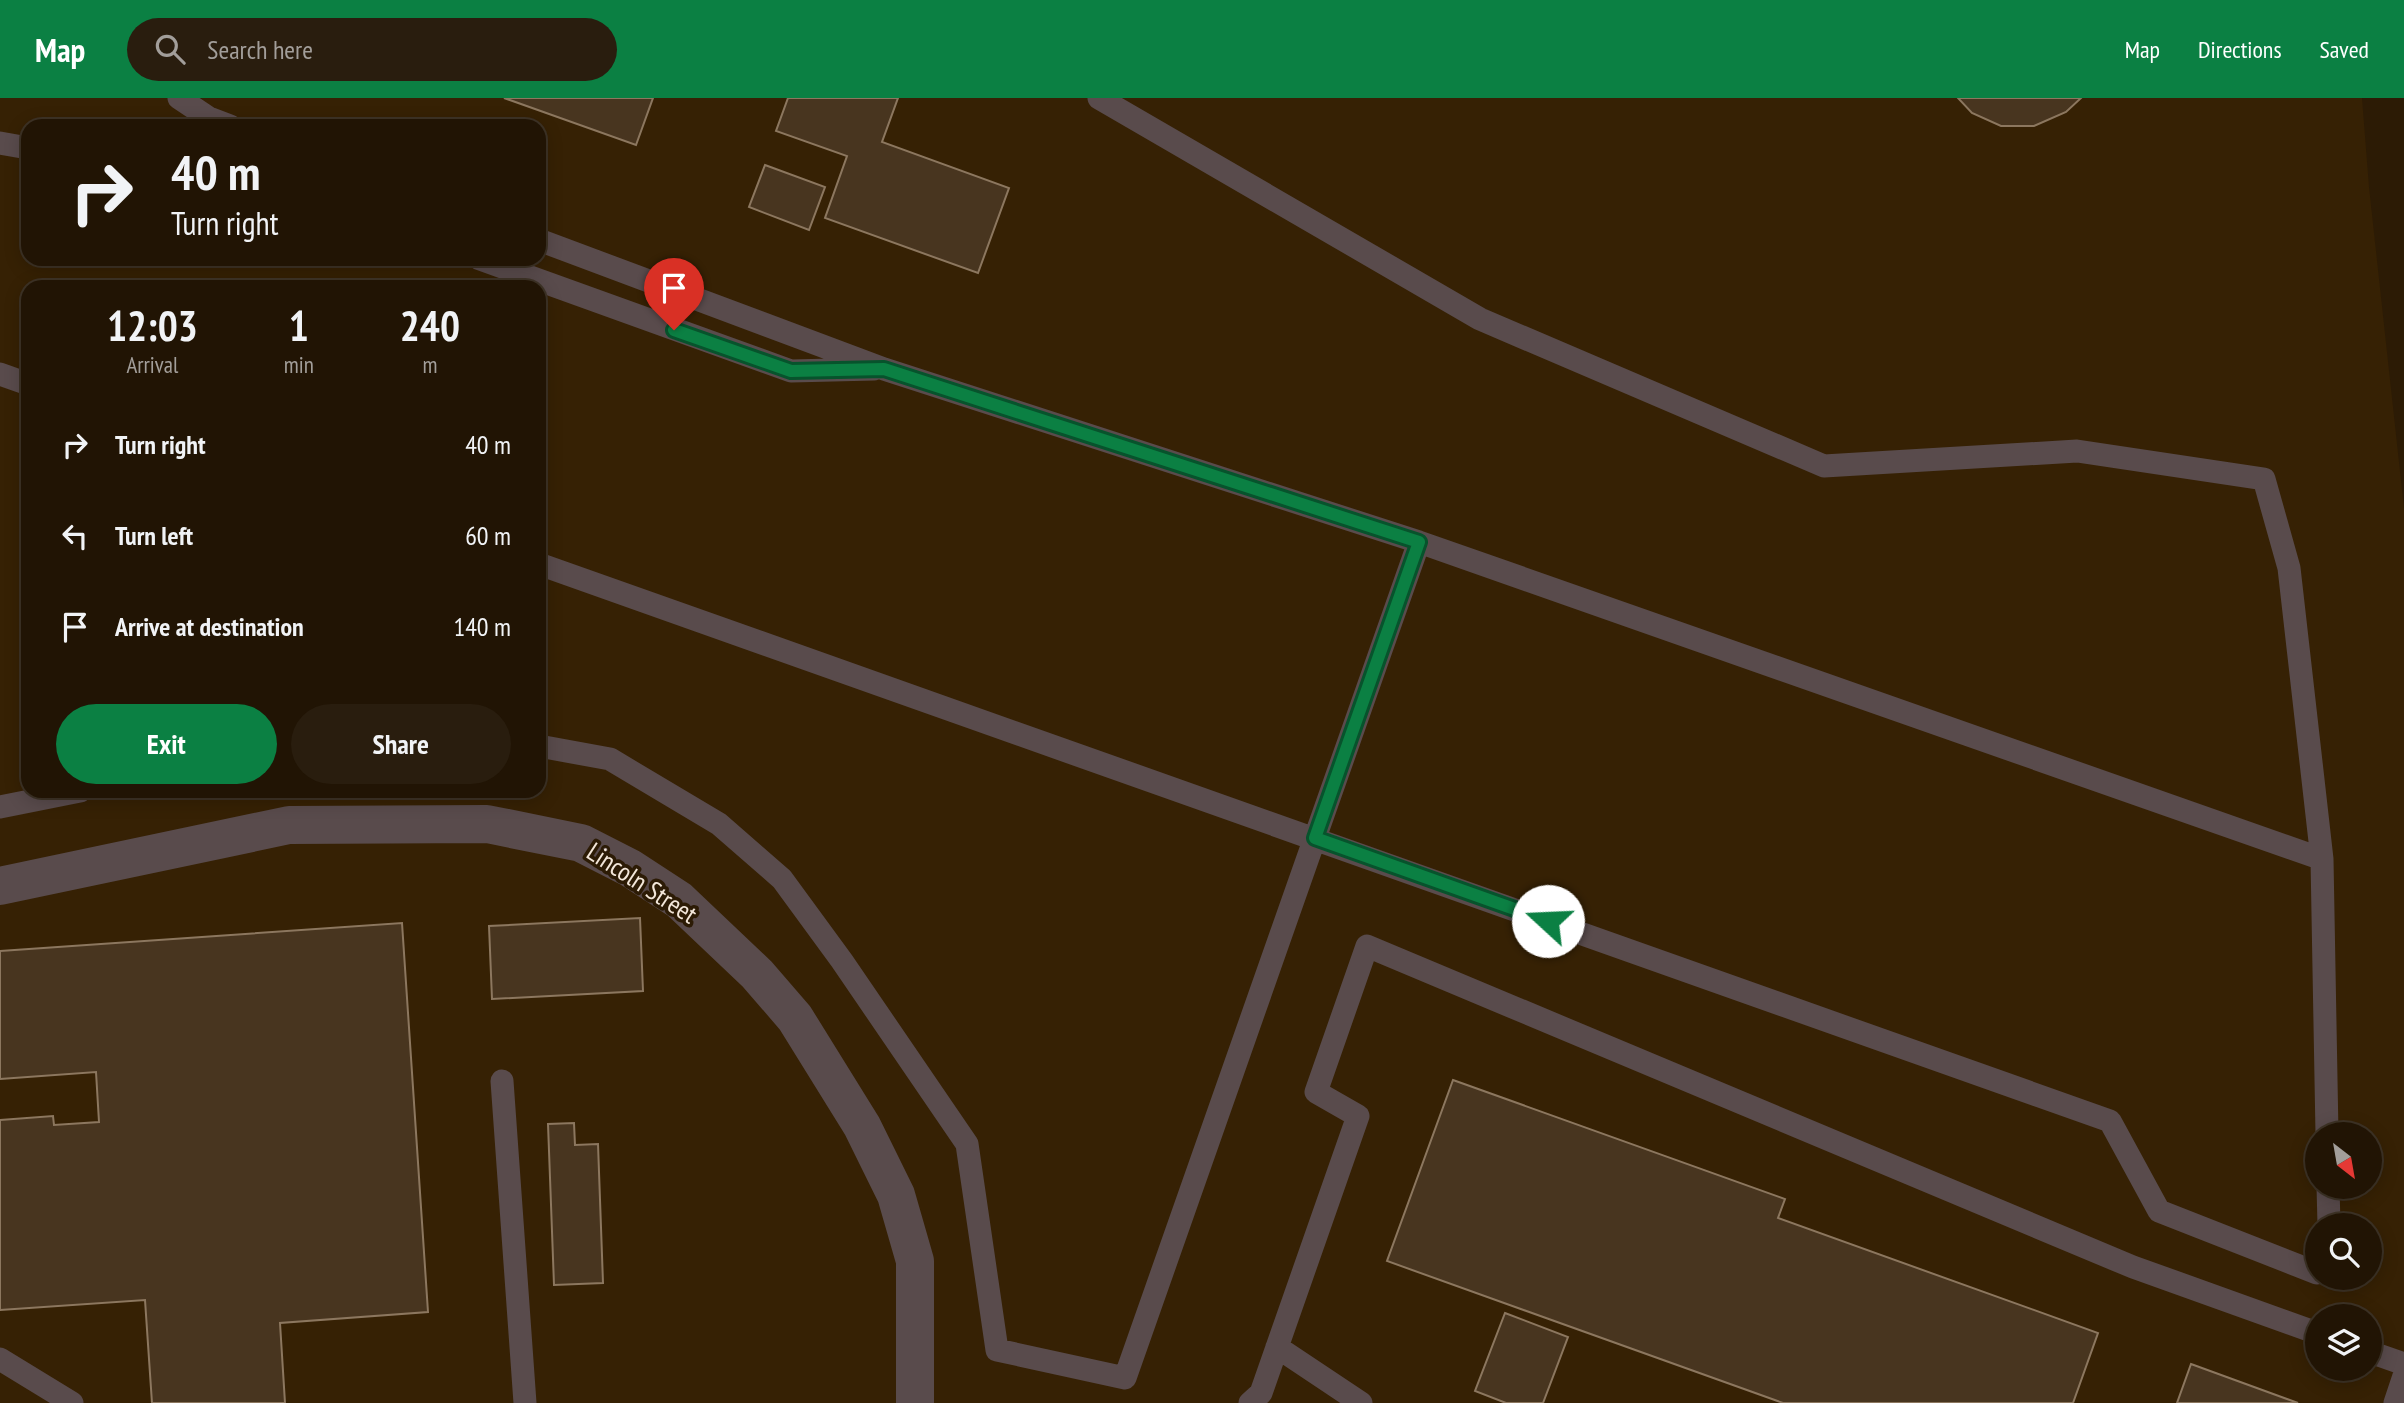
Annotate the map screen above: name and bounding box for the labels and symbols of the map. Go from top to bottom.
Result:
pin [644,258,704,330]
street label: Lincoln Street [581,835,704,930]
position arrow [1511,884,1585,958]
north arrow [2305,1122,2382,1199]

